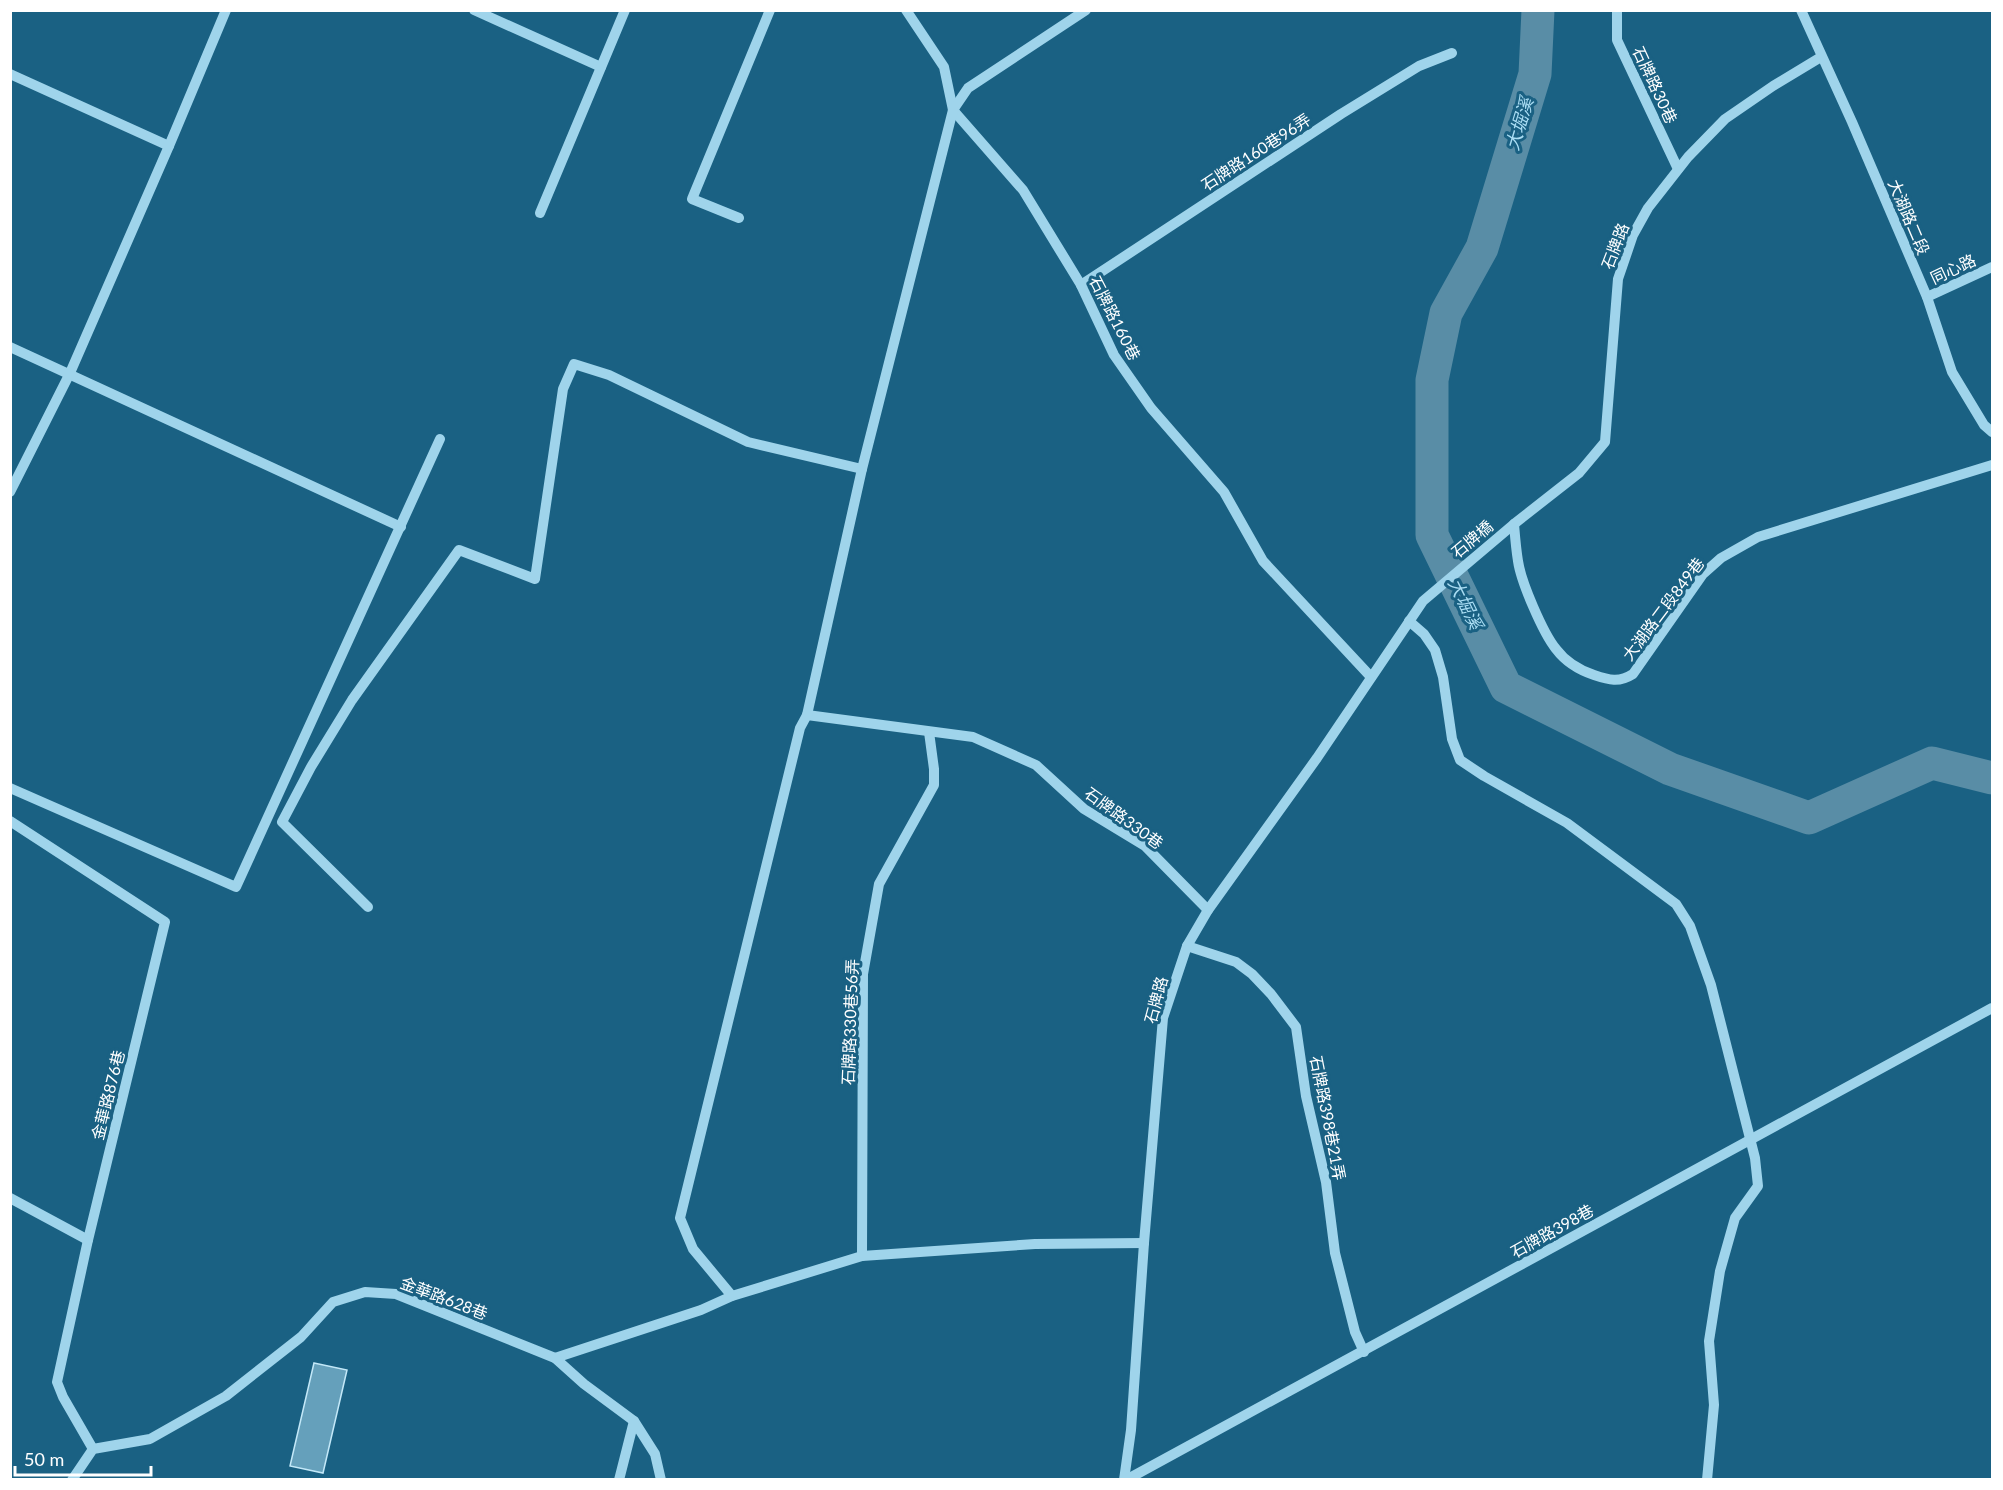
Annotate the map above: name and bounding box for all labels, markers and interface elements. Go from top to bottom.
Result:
street label: 石牌路30巷 [1629,43,1682,126]
water label: 大堀溪 [1501,92,1538,153]
street label: 石牌路160巷96弄 [1198,109,1314,194]
street label: 大湖路二段 [1885,176,1934,257]
street label: 石牌路 [1597,220,1632,272]
street label: 同心路 [1927,250,1979,287]
street label: 石牌路160巷 [1086,273,1145,363]
street label: 石牌橋 [1447,516,1496,561]
street label: 大湖路二段849巷 [1618,554,1707,664]
water label: 大堀溪 [1444,574,1489,635]
street label: 石牌路330巷 [1082,783,1167,852]
street label: 石牌路330巷56弄 [838,958,861,1085]
street label: 石牌路 [1140,974,1171,1026]
street label: 金華路876巷 [87,1048,128,1142]
street label: 石牌路398巷21弄 [1307,1054,1350,1182]
street label: 石牌路398巷 [1507,1200,1597,1261]
street label: 金華路628巷 [398,1272,490,1323]
scale bar [15,1439,152,1477]
text: 50 m [24,1448,64,1470]

